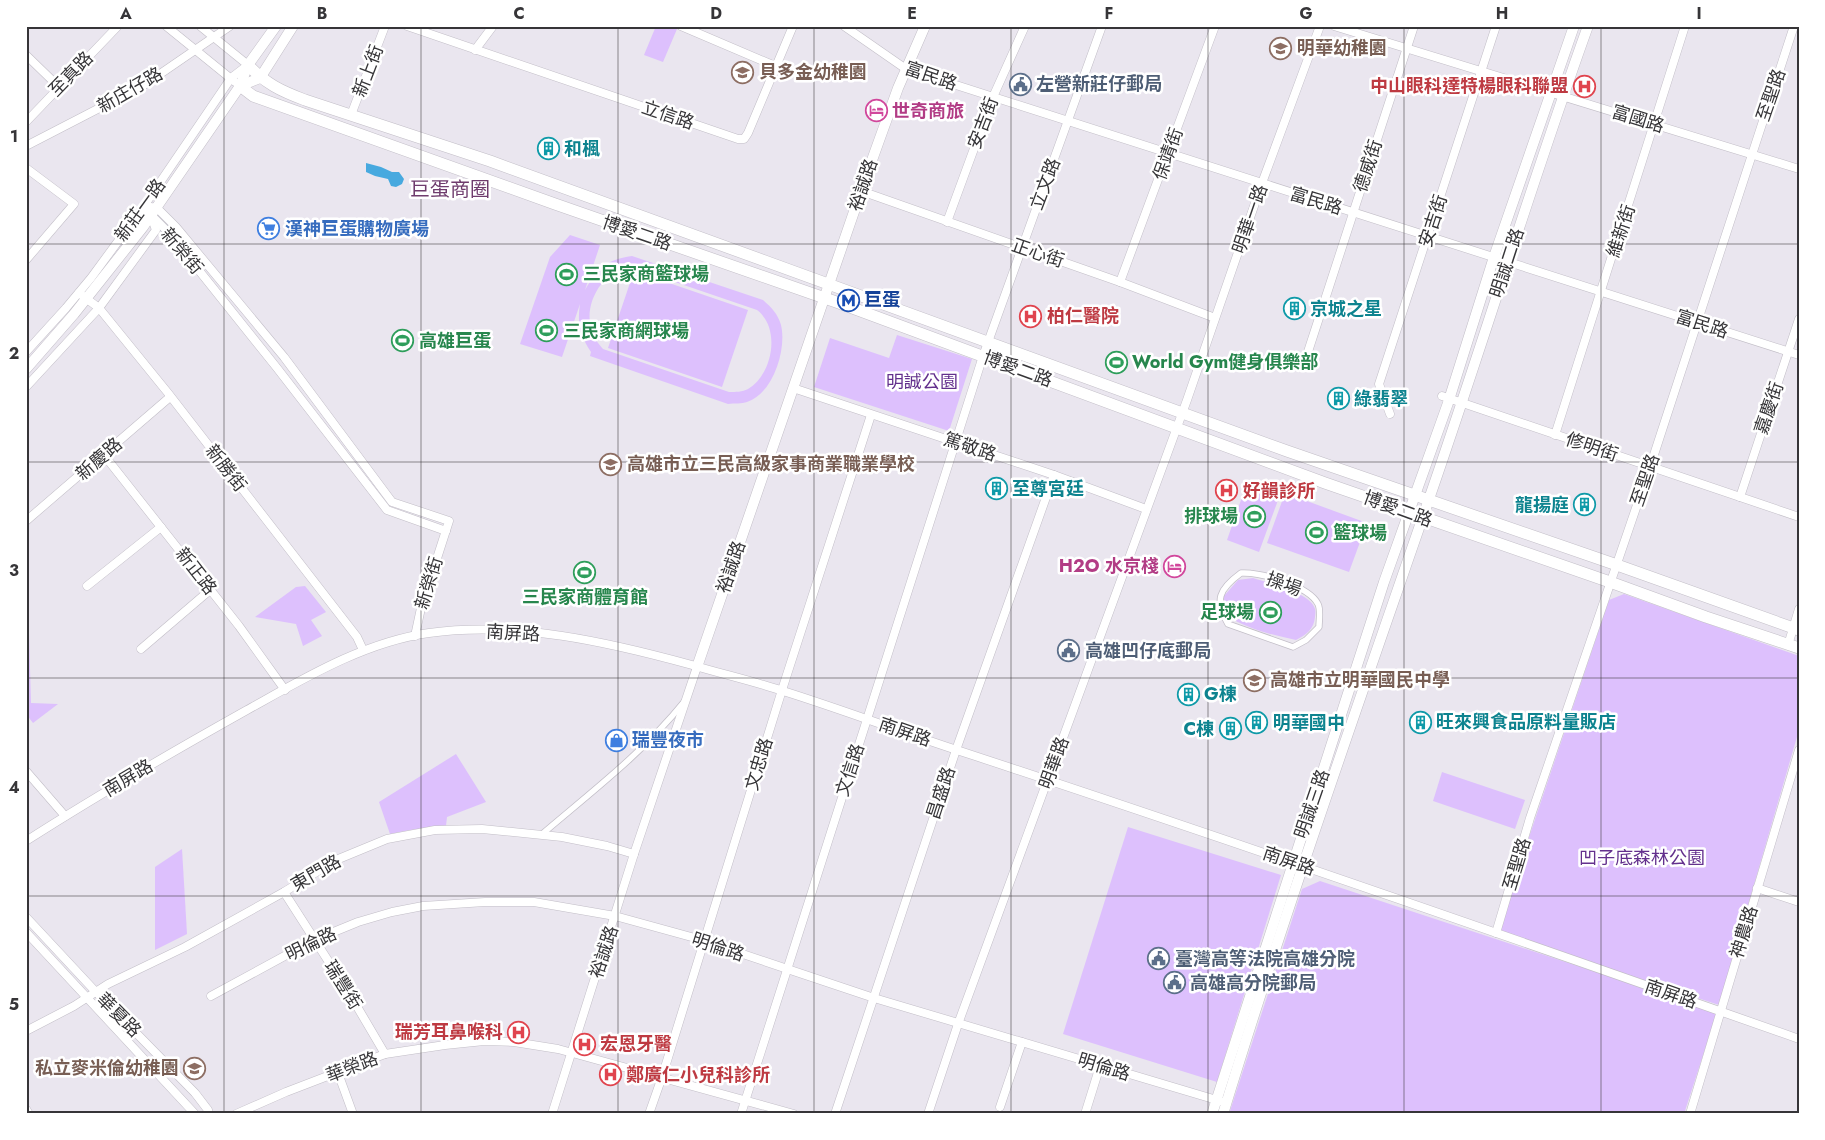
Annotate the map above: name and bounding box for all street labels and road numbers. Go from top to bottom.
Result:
street label: 新上街 [346,41,390,101]
street label: 至真路 [43,46,99,102]
street label: 富民路 [901,55,961,97]
street label: 新庄仔路 [92,61,168,119]
street label: 至聖路 [1750,65,1792,125]
street label: 安吉街 [961,93,1005,153]
street label: 立信路 [638,94,698,136]
street label: 富國路 [1608,99,1668,139]
street label: 保靖街 [1147,124,1189,184]
street label: 德威街 [1347,136,1389,196]
street label: 立文路 [1023,154,1067,214]
street label: 裕誠路 [842,155,884,215]
street label: 新莊一路 [108,173,172,247]
street label: 明華一路 [1226,181,1274,257]
street label: 富民路 [1286,181,1346,221]
street label: 安吉街 [1412,191,1454,251]
street label: 維新街 [1600,201,1642,261]
street label: 博愛二路 [599,209,675,257]
street label: 新榮街 [155,222,209,280]
street label: 明誠二路 [1484,225,1530,301]
street label: 正心街 [1008,232,1068,274]
street label: 富民路 [1672,303,1732,345]
street label: 博愛二路 [980,344,1056,394]
street label: 嘉慶街 [1748,378,1790,438]
street label: 篤敬路 [940,426,1000,468]
street label: 修明街 [1562,426,1622,468]
street label: 新慶路 [70,431,128,487]
street label: 新勝街 [199,439,253,497]
street label: 至聖路 [1624,450,1666,510]
street label: 博愛二路 [1360,484,1436,534]
street label: 裕誠路 [710,537,752,597]
street label: 新正路 [169,542,223,600]
street label: 新榮街 [409,553,449,613]
street label: 操場 [1263,566,1305,602]
street label: 南屏路 [485,619,541,647]
street label: 南屏路 [875,711,935,753]
street label: 明華路 [1033,733,1075,793]
street label: 文忠路 [739,734,779,794]
street label: 文信路 [829,740,871,800]
street label: 南屏路 [98,753,158,803]
street label: 昌盛路 [920,763,962,823]
street label: 明誠三路 [1288,766,1336,842]
street label: 至聖路 [1497,834,1537,894]
street label: 南屏路 [1259,840,1319,882]
street label: 東門路 [286,848,346,898]
street label: 神農路 [1724,902,1764,962]
street label: 明倫路 [281,920,341,968]
street label: 裕誠路 [583,922,625,982]
street label: 明倫路 [688,926,748,968]
street label: 瑞豐街 [318,955,368,1015]
street label: 南屏路 [1641,973,1701,1015]
street label: 華夏路 [91,987,147,1043]
street label: 華榮路 [322,1045,382,1089]
street label: 明倫路 [1074,1047,1134,1087]

